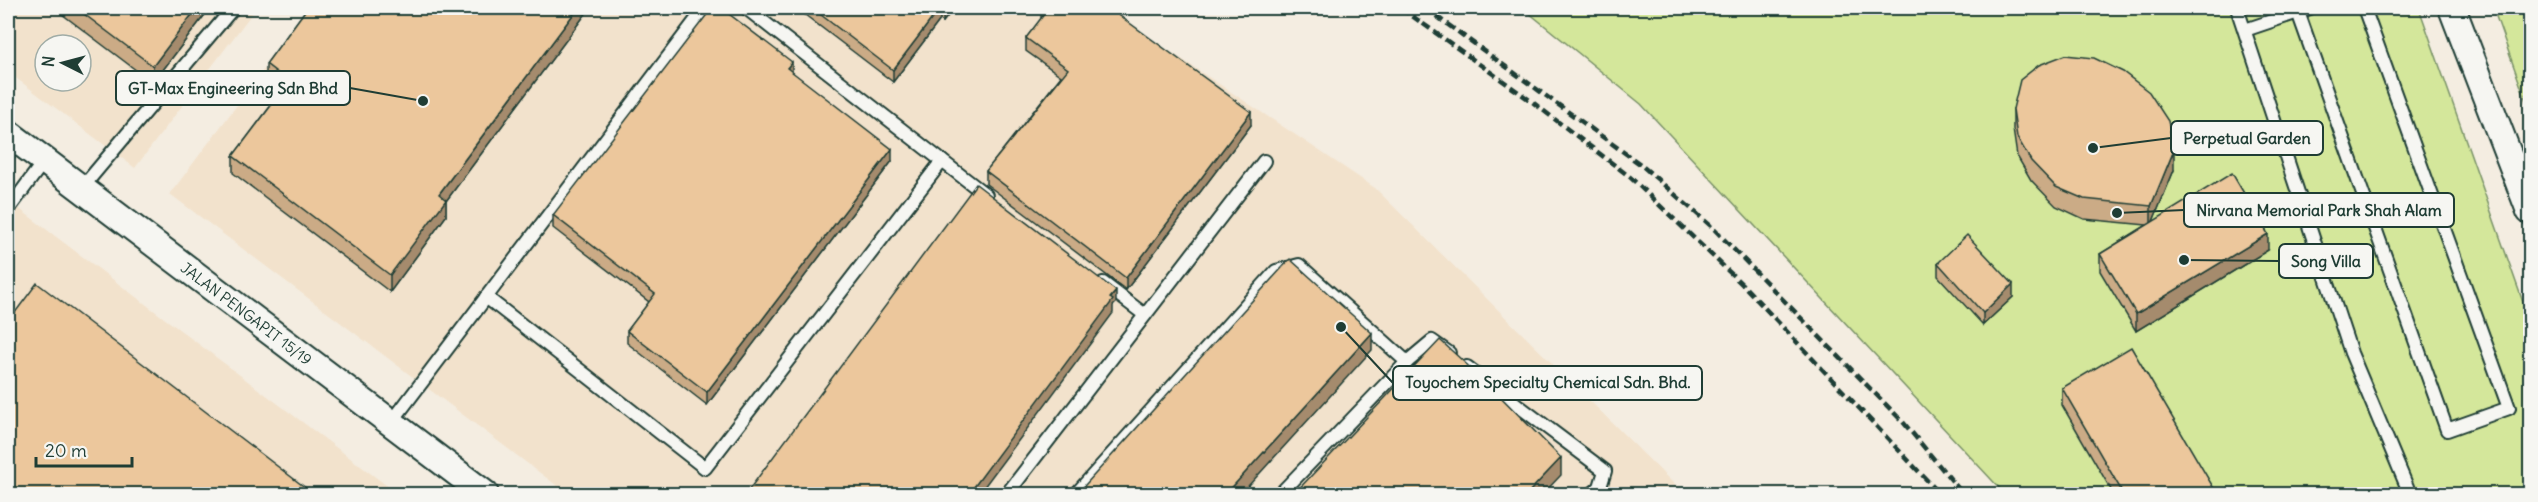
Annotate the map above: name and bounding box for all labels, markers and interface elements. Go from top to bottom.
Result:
north arrow [33,33,93,93]
text: N [38,55,59,68]
callout: GT-Max Engineering Sdn Bhd [116,71,350,105]
text: GT-Max Engineering Sdn Bhd [128,78,339,99]
callout: Perpetual Garden [2171,121,2323,155]
text: Perpetual Garden [2183,128,2311,149]
callout: Nirvana Memorial Park Shah Alam [2184,193,2454,227]
text: Nirvana Memorial Park Shah Alam [2196,200,2442,220]
callout: Song Villa [2279,244,2373,278]
text: Song Villa [2291,251,2361,272]
street label: JALAN PENGAPIT 15/19 [177,258,316,369]
callout: Toyochem Specialty Chemical Sdn. Bhd. [1393,366,1702,400]
text: Toyochem Specialty Chemical Sdn. Bhd. [1405,372,1691,393]
scale bar [36,430,132,468]
text: 20 m [45,439,87,462]

